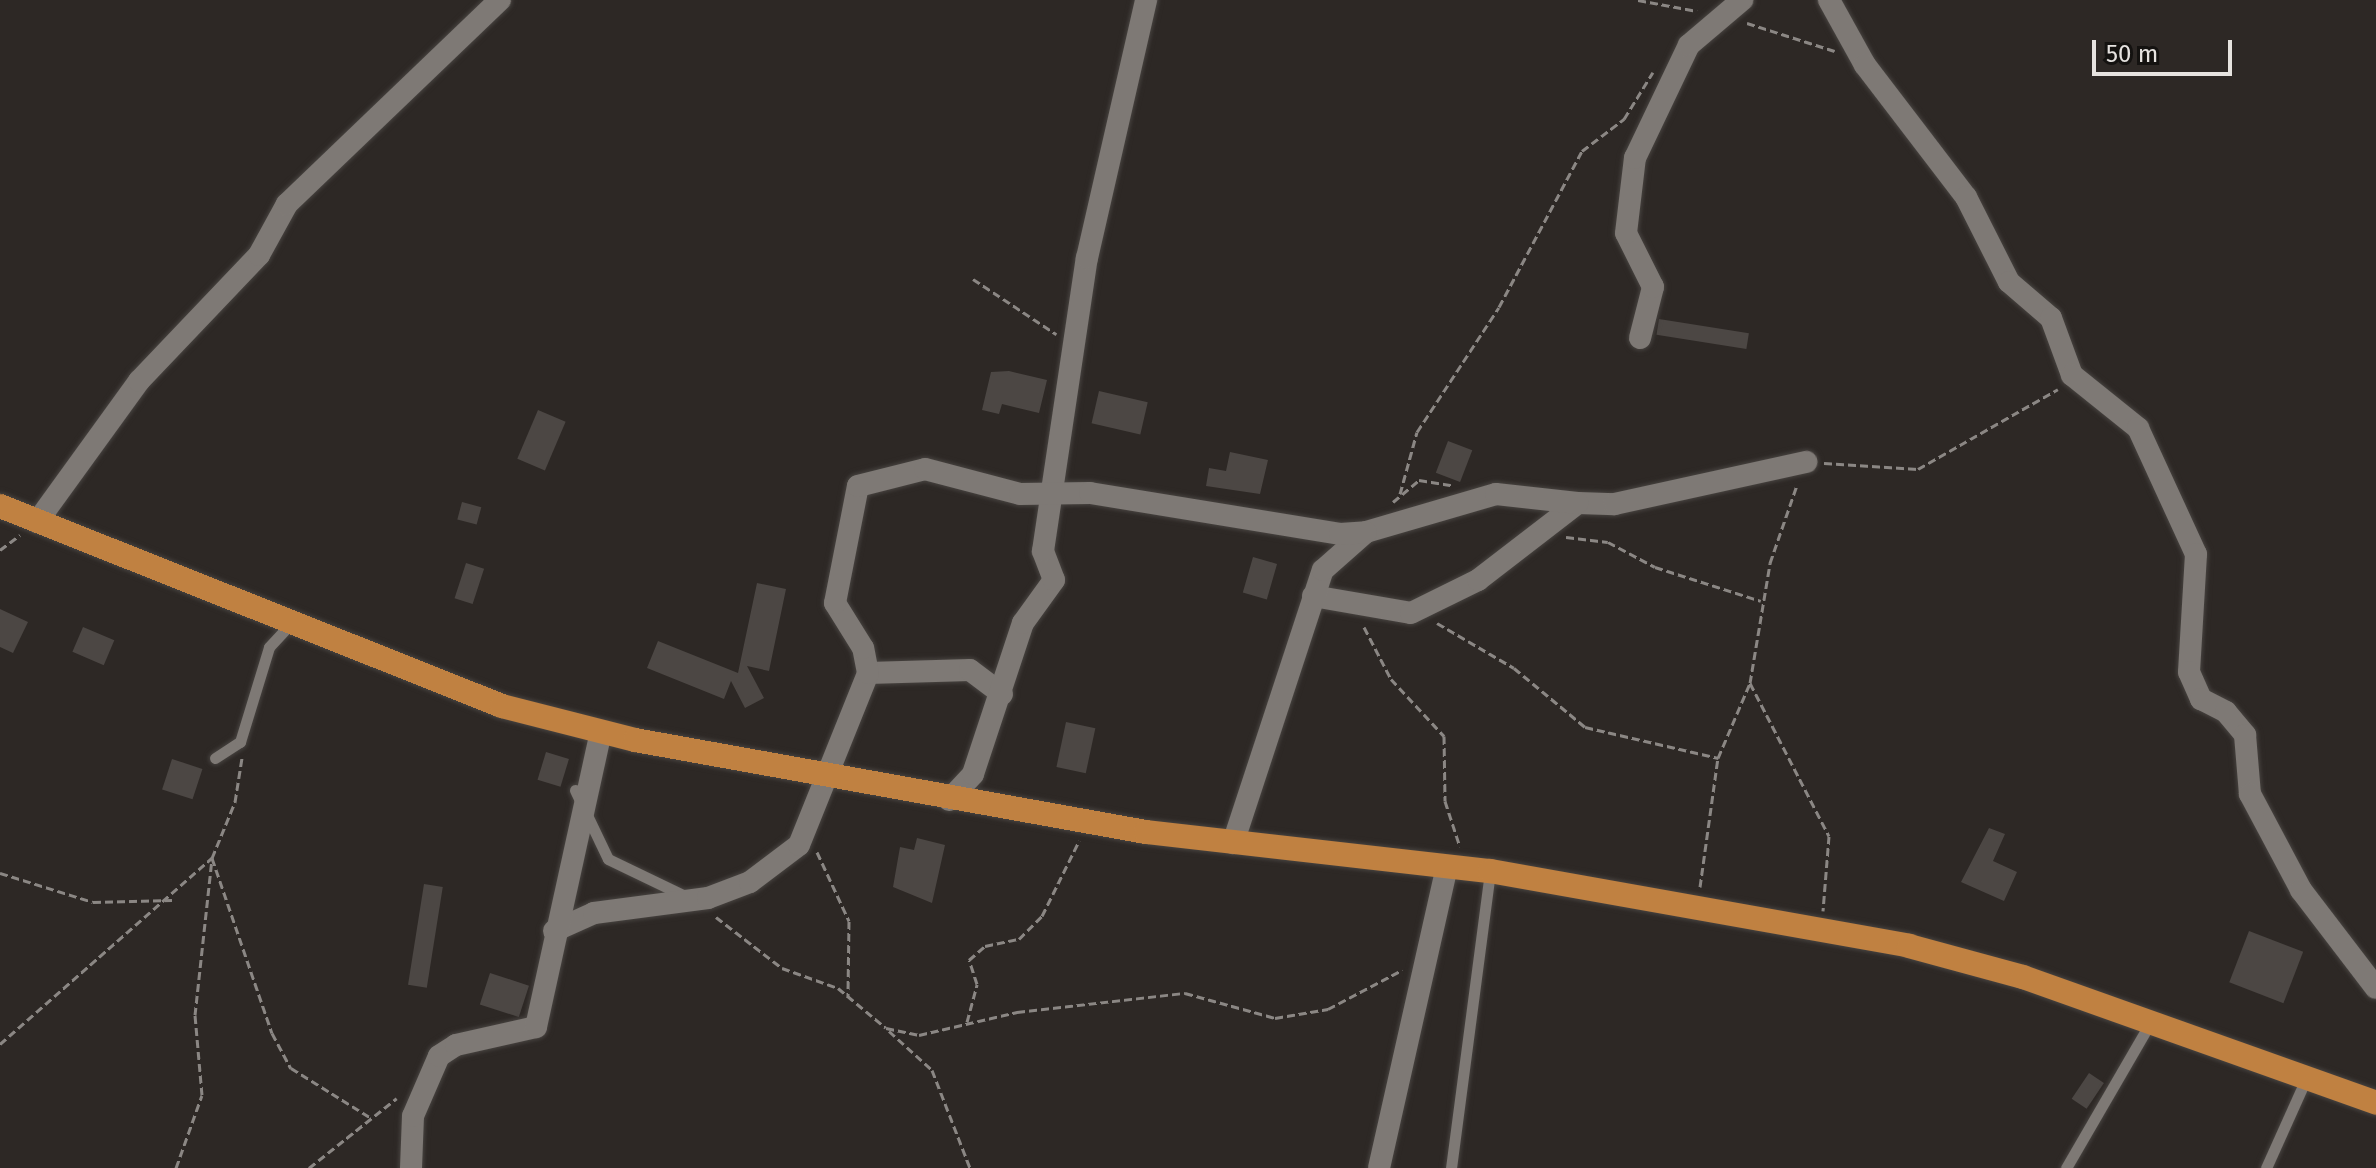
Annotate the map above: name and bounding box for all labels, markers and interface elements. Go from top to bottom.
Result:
scale bar [2096,24,2236,74]
text: 50 m [2106,40,2158,68]

